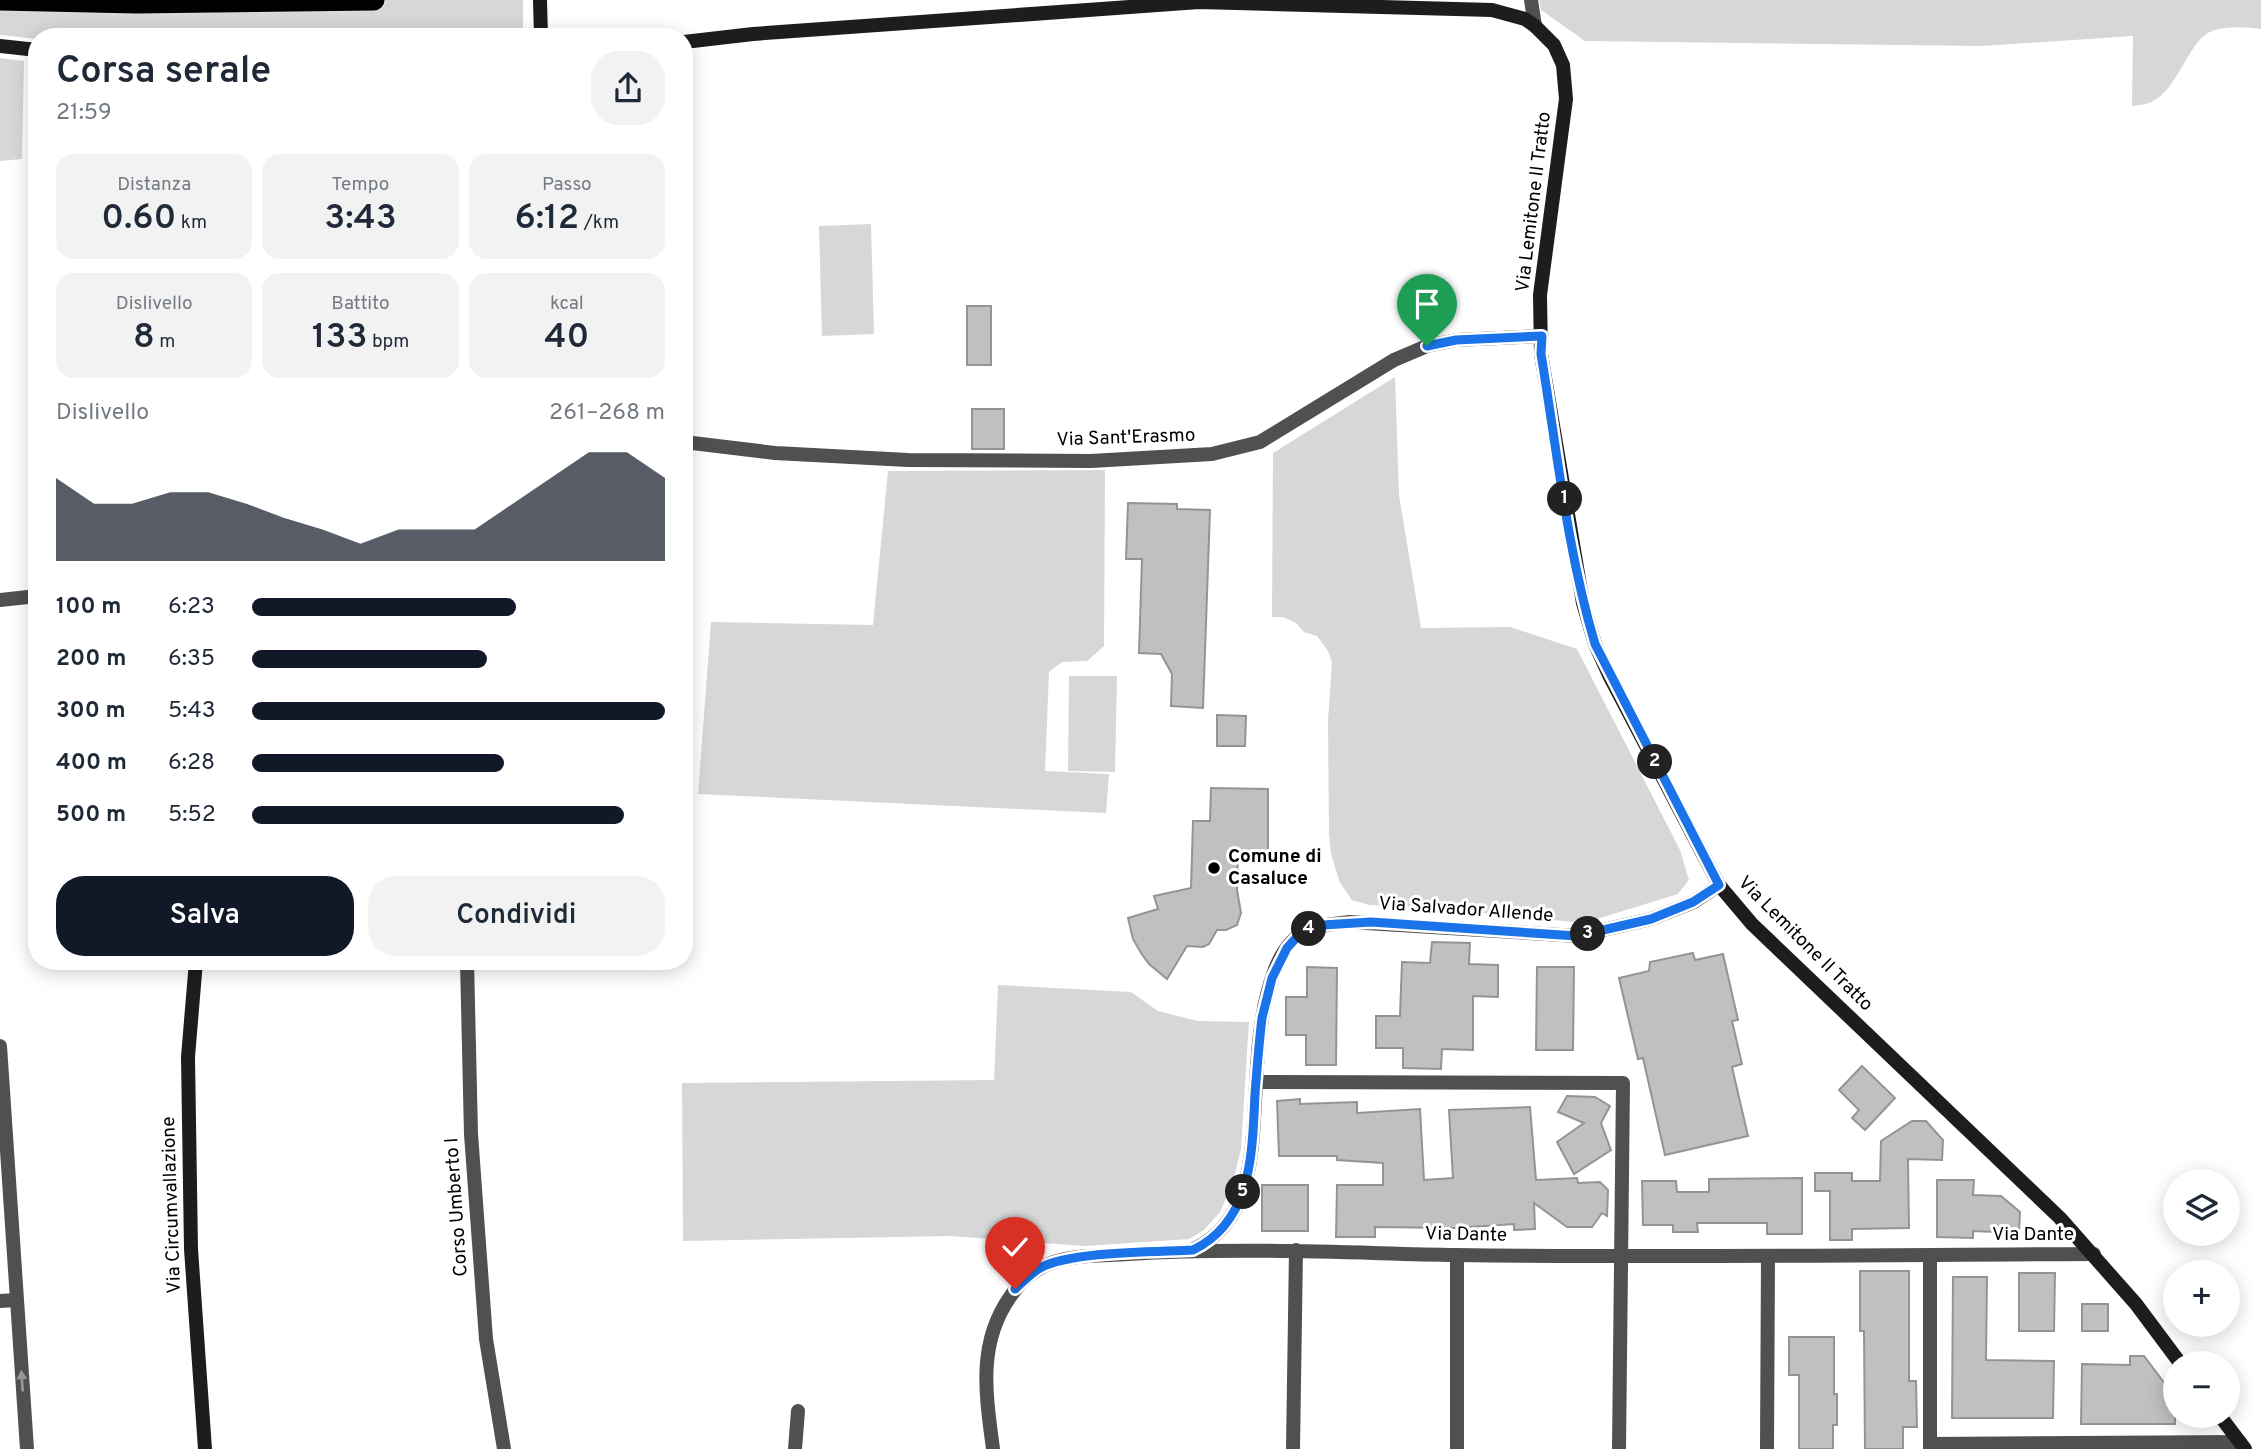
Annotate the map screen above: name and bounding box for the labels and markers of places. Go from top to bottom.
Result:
pin [1397,274,1457,346]
pin: 1 [1548,482,1582,516]
pin: 2 [1638,744,1672,780]
place label: Comune di Casaluce [1228,845,1322,891]
marker: Comune di Casaluce [1206,860,1222,876]
pin: 4 [1292,912,1326,946]
pin: 3 [1570,916,1606,951]
pin: 5 [1226,1174,1260,1210]
pin [985,1217,1045,1289]

